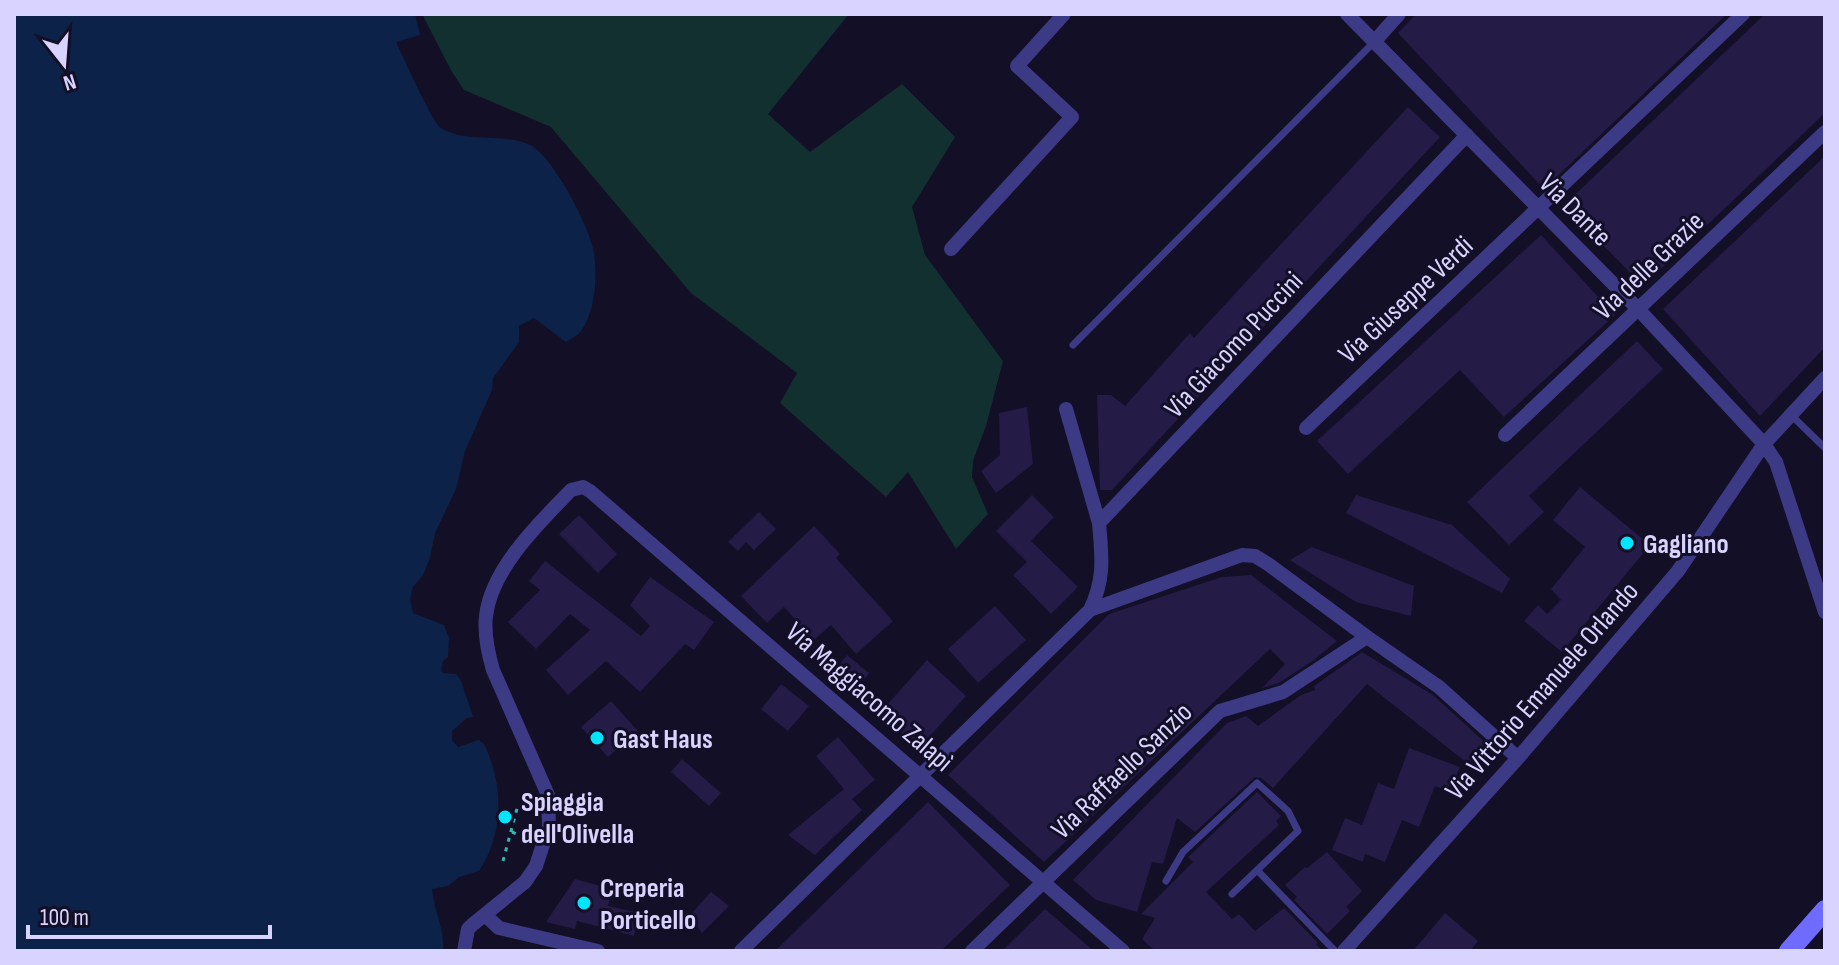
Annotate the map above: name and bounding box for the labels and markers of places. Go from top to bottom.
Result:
place label: Gagliano [1643,528,1729,561]
marker: Gagliano [1618,534,1636,552]
place label: Gast Haus [613,723,713,756]
marker: Gast Haus [588,729,606,747]
place label: Spiaggia dell'Olivella [521,786,634,851]
marker: Spiaggia dell'Olivella [496,808,514,826]
place label: Creperia Porticello [600,872,696,937]
marker: Creperia Porticello [575,894,593,912]

